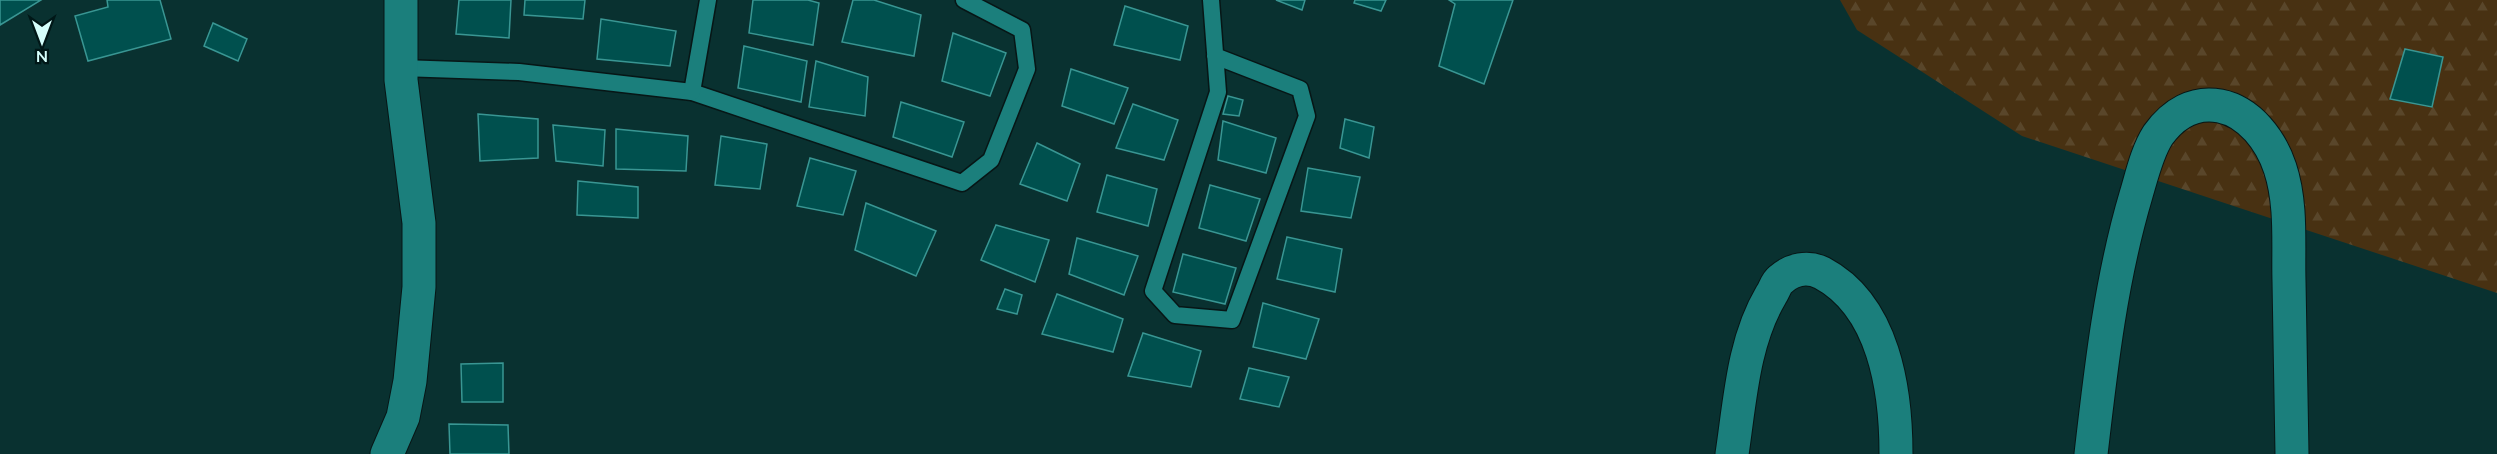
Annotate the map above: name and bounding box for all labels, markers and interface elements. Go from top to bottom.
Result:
north arrow [12,12,72,72]
text: N [36,47,48,67]

